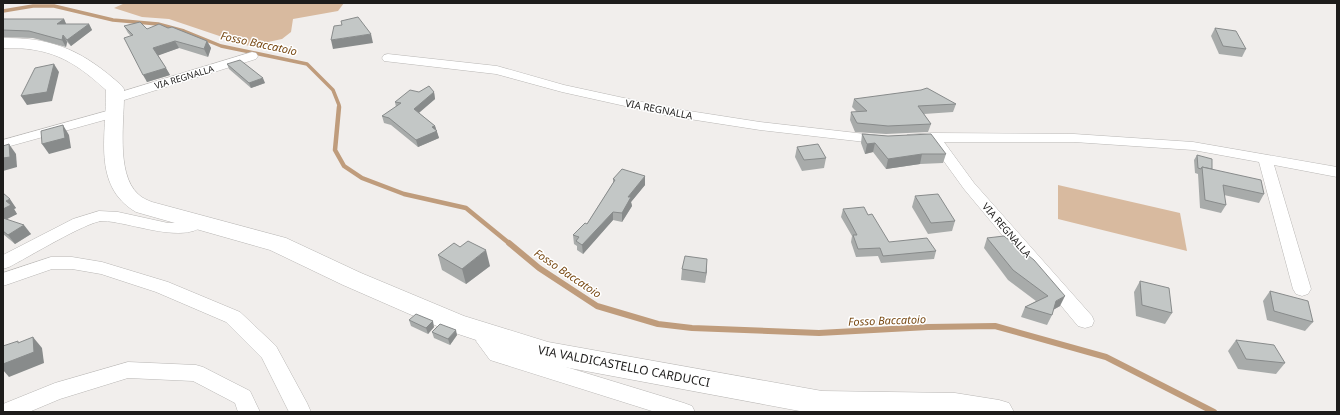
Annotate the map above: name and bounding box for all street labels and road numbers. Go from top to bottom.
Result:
street label: VIA REGNALLA [153,62,216,92]
street label: VIA REGNALLA [624,96,694,123]
street label: VIA REGNALLA [979,200,1035,261]
street label: VIA VALDICASTELLO CARDUCCI [537,341,711,391]

